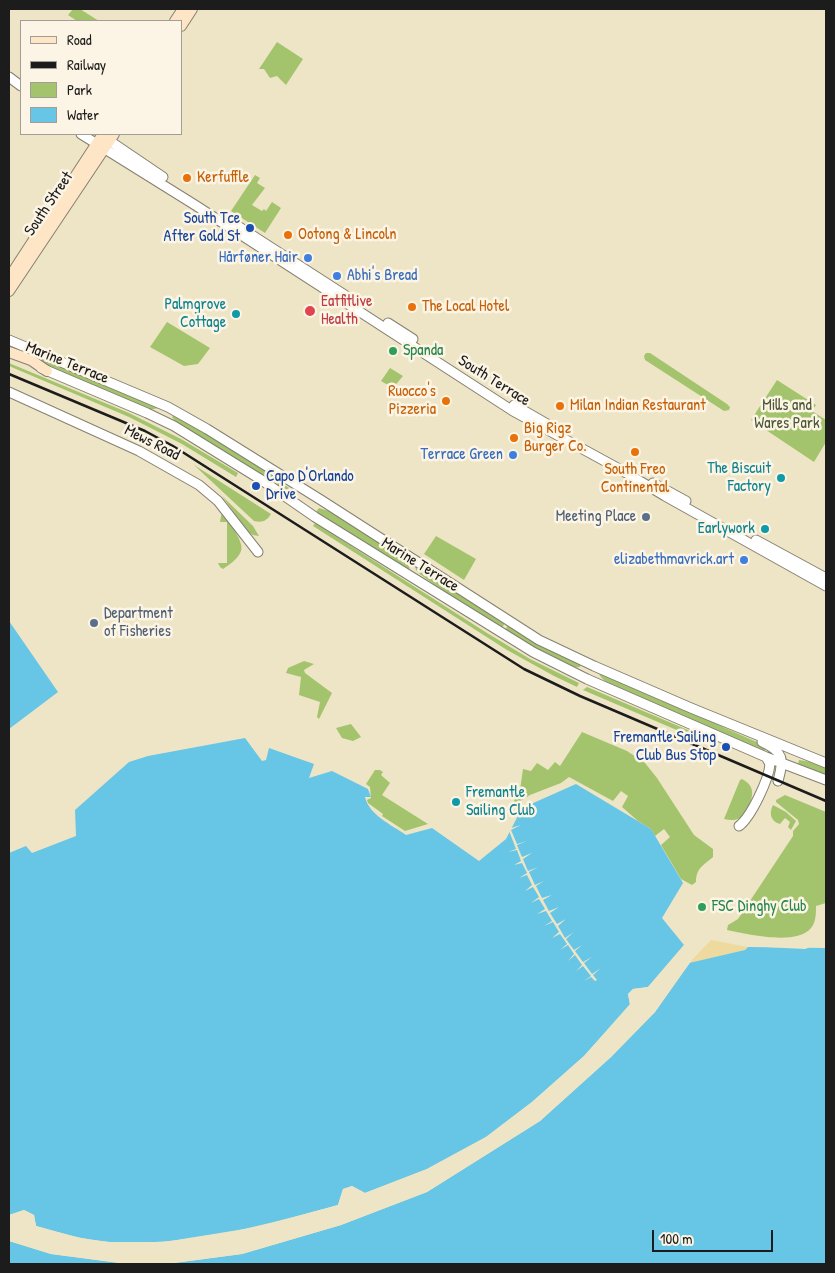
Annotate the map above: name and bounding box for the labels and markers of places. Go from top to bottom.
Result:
place label: Kerfuffle [197,168,249,188]
marker: Kerfuffle [181,172,193,184]
place label: South Tce After Gold St [164,209,240,247]
marker: South Tce After Gold St [244,222,256,234]
place label: Ootong & Lincoln [298,225,396,245]
marker: Ootong & Lincoln [282,229,294,241]
place label: Hårføner Hair [219,248,298,268]
marker: Hårføner Hair [302,252,314,264]
place label: Abhi's Bread [347,266,417,286]
marker: Abhi's Bread [331,270,343,282]
place label: Eatfitlive Health [321,292,372,330]
place label: Palmgrove Cottage [164,295,226,333]
place label: The Local Hotel [422,297,509,317]
marker: The Local Hotel [406,301,418,313]
marker: Eatfitlive Health [303,304,317,318]
marker: Palmgrove Cottage [230,308,242,320]
place label: Spanda [403,341,443,361]
marker: Spanda [387,345,399,357]
place label: Ruocco's Pizzeria [388,382,436,420]
marker: Ruocco's Pizzeria [440,395,452,407]
place label: Milan Indian Restaurant [570,396,706,416]
marker: Milan Indian Restaurant [554,400,566,412]
place label: Big Rigz Burger Co. [524,419,587,457]
marker: Big Rigz Burger Co. [508,432,520,444]
place label: Terrace Green [420,445,503,465]
marker: South Freo Continental [629,446,641,458]
marker: Terrace Green [507,449,519,461]
place label: The Biscuit Factory [707,459,771,497]
place label: South Freo Continental [601,460,669,498]
place label: Capo D'Orlando Drive [266,467,354,505]
marker: The Biscuit Factory [775,472,787,484]
marker: Capo D'Orlando Drive [250,480,262,492]
place label: Meeting Place [556,507,636,527]
marker: Meeting Place [640,511,652,523]
place label: Earlywork [698,519,755,539]
marker: Earlywork [759,523,771,535]
place label: elizabethmavrick.art [614,550,734,570]
marker: elizabethmavrick.art [738,554,750,566]
place label: Department of Fisheries [104,604,173,642]
marker: Department of Fisheries [88,617,100,629]
place label: Fremantle Sailing Club Bus Stop [614,728,716,766]
marker: Fremantle Sailing Club Bus Stop [720,741,732,753]
place label: Fremantle Sailing Club [466,783,535,821]
marker: Fremantle Sailing Club [450,796,462,808]
place label: FSC Dinghy Club [712,897,807,917]
marker: FSC Dinghy Club [696,901,708,913]

